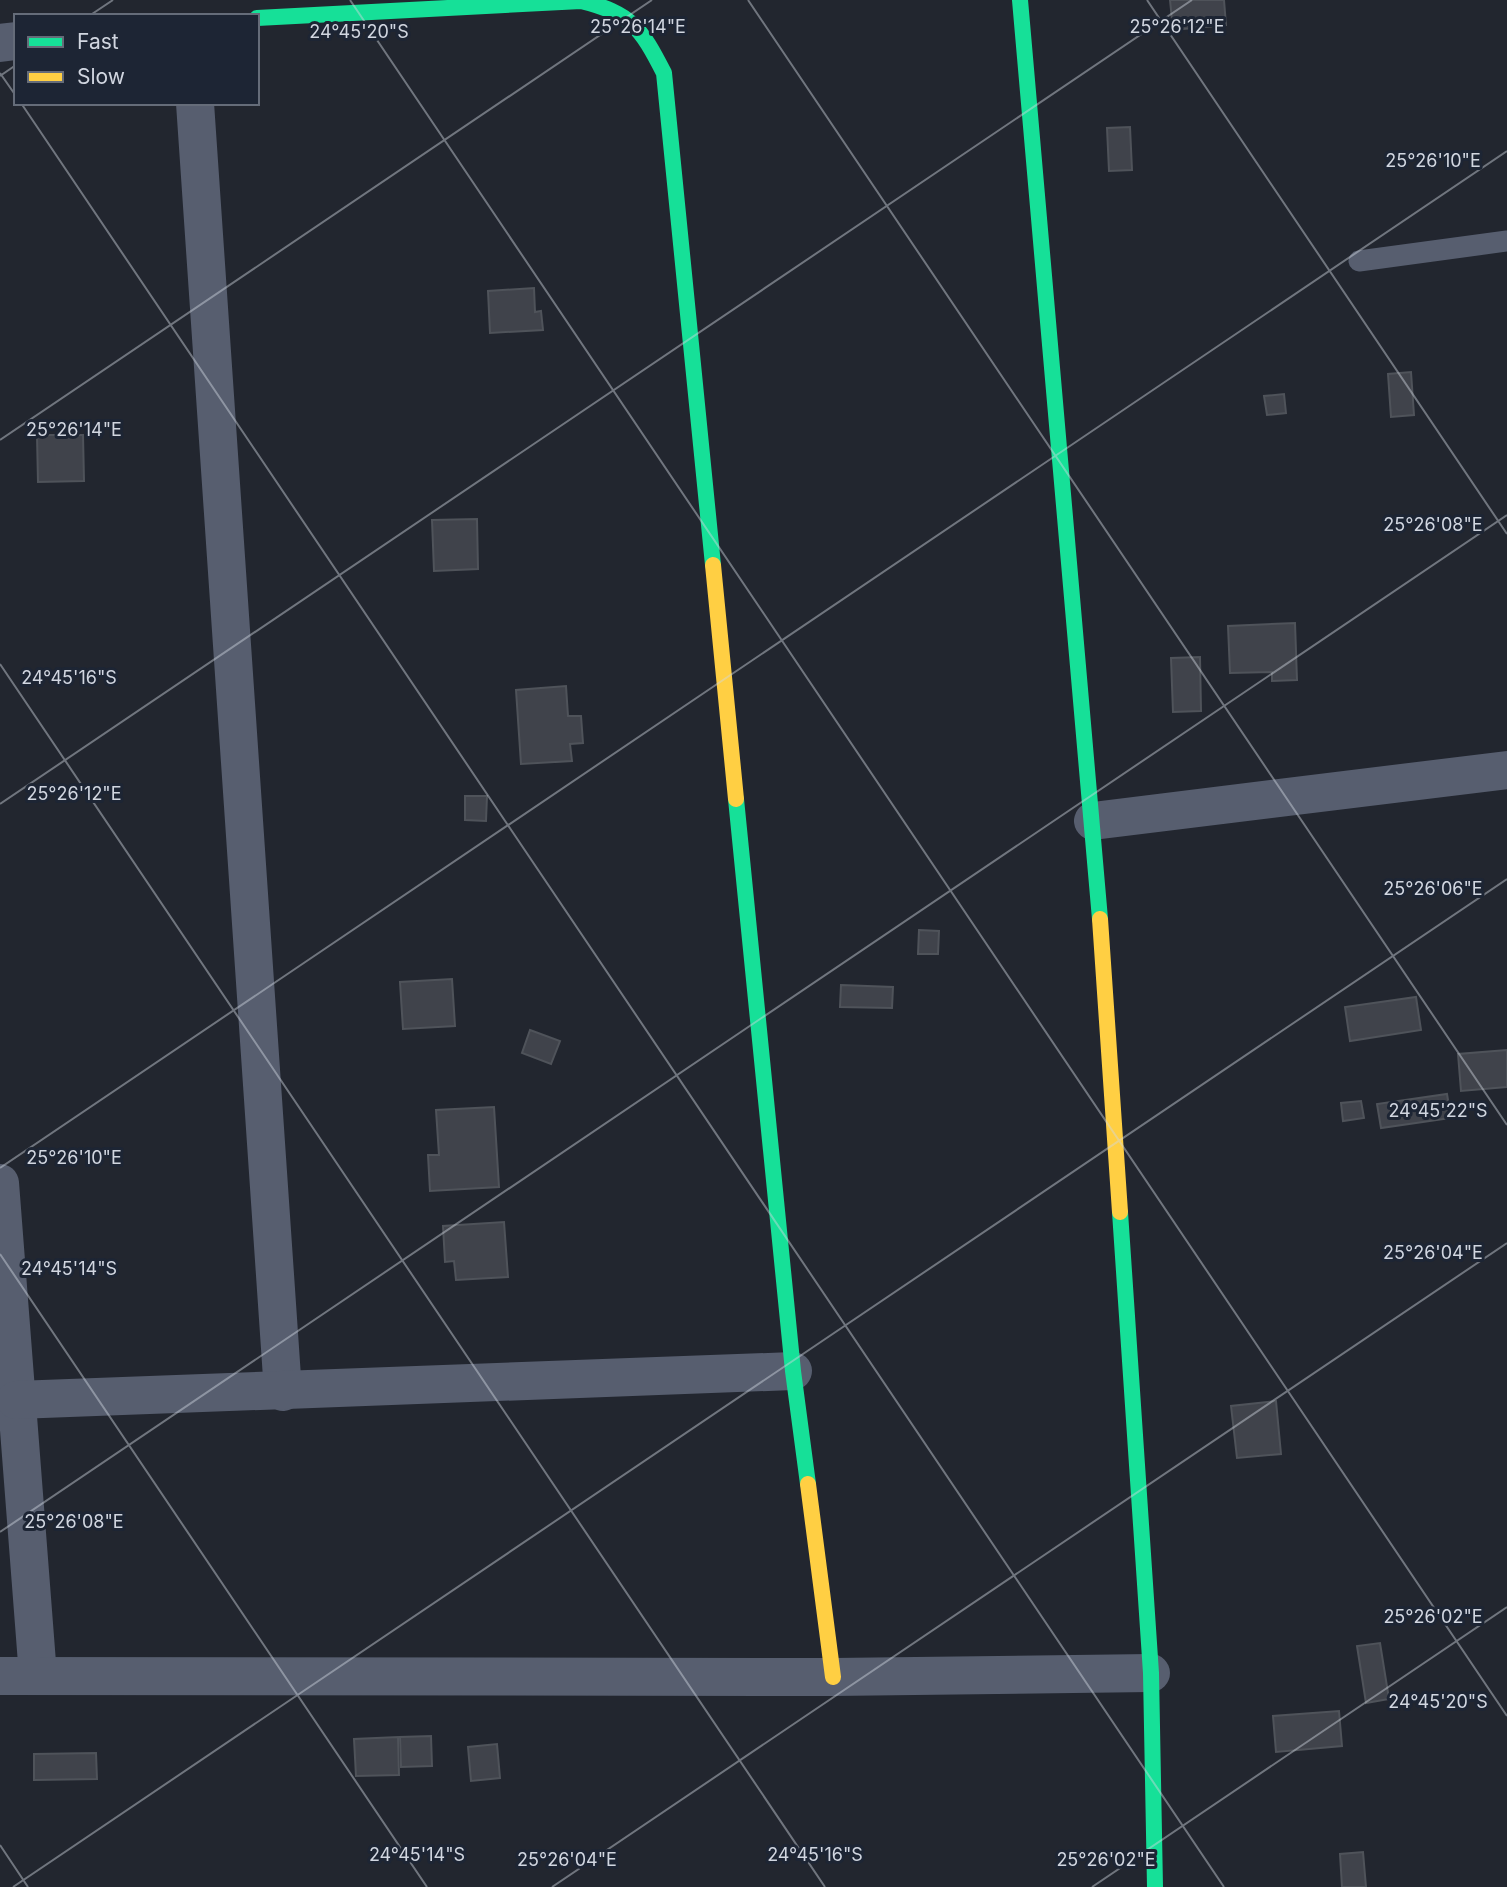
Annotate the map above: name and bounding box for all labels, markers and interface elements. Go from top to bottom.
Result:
legend [14,14,259,105]
text: 25°26'14"E [590,16,686,37]
text: 25°26'12"E [1129,16,1225,37]
text: 24°45'20"S [309,21,409,42]
text: Fast [77,29,119,54]
text: Slow [77,64,125,89]
text: 25°26'10"E [1385,150,1481,171]
text: 25°26'14"E [26,419,122,440]
text: 25°26'08"E [1383,514,1483,535]
text: 24°45'16"S [21,667,117,688]
text: 25°26'12"E [26,783,122,804]
text: 25°26'06"E [1383,878,1483,899]
text: 24°45'22"S [1388,1100,1488,1121]
text: 25°26'10"E [26,1147,122,1168]
text: 25°26'04"E [1383,1242,1483,1263]
text: 24°45'14"S [21,1258,117,1279]
text: 25°26'08"E [24,1511,124,1532]
text: 25°26'02"E [1383,1606,1483,1627]
text: 24°45'20"S [1388,1691,1488,1712]
text: 24°45'14"S [369,1844,465,1865]
text: 24°45'16"S [767,1844,863,1865]
text: 25°26'04"E [517,1849,617,1870]
text: 25°26'02"E [1056,1849,1156,1870]

